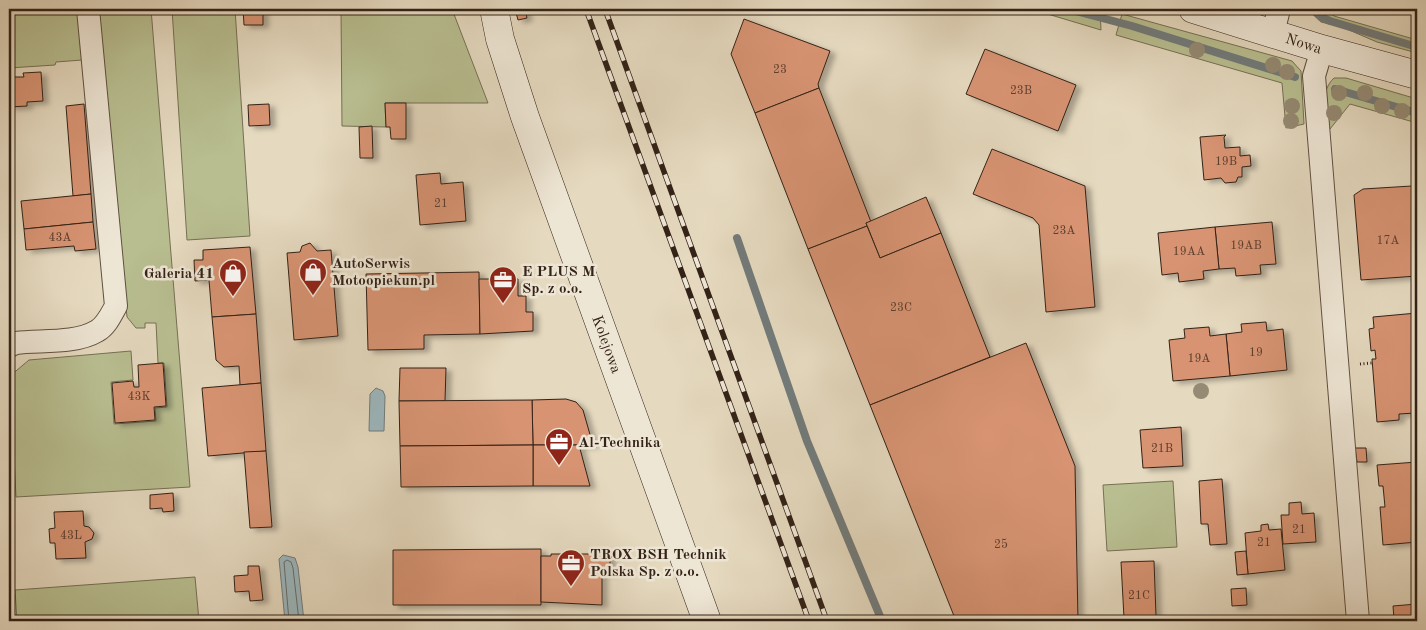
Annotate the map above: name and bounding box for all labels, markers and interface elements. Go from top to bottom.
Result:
street label: Nowa [1283,32,1324,58]
house number: 23 [773,64,787,76]
house number: 23B [1010,85,1032,97]
house number: 19B [1215,156,1237,168]
house number: 21 [434,198,448,210]
house number: 23A [1052,225,1076,237]
house number: 43A [48,232,72,244]
house number: 17A [1376,235,1400,247]
house number: 19AB [1230,240,1262,252]
house number: 19AA [1173,246,1205,258]
shop icon: AutoSerwis Motoopiekun.pl [298,257,328,296]
place label: AutoSerwis Motoopiekun.pl [332,257,436,289]
shop icon: Galeria 41 [218,258,248,297]
office icon: E PLUS M Sp. z o.o. [488,265,518,304]
place label: E PLUS M Sp. z o.o. [522,265,595,297]
place label: Galeria 41 [144,267,214,282]
house number: 23C [890,302,912,314]
street label: Kolejowa [588,314,623,376]
house number: 19 [1249,347,1263,359]
house number: 19A [1187,353,1211,365]
house number: 43K [128,391,151,403]
office icon: Al-Technika [544,427,574,466]
place label: Al-Technika [578,436,661,451]
house number: 21B [1151,443,1173,455]
house number: 21 [1292,524,1306,536]
house number: 43L [60,530,82,542]
house number: 21 [1257,537,1271,549]
house number: 25 [994,538,1008,551]
office icon: TROX BSH Technik Polska Sp. z o.o. [556,548,586,587]
place label: TROX BSH Technik Polska Sp. z o.o. [590,548,727,580]
house number: 21C [1128,590,1150,602]

